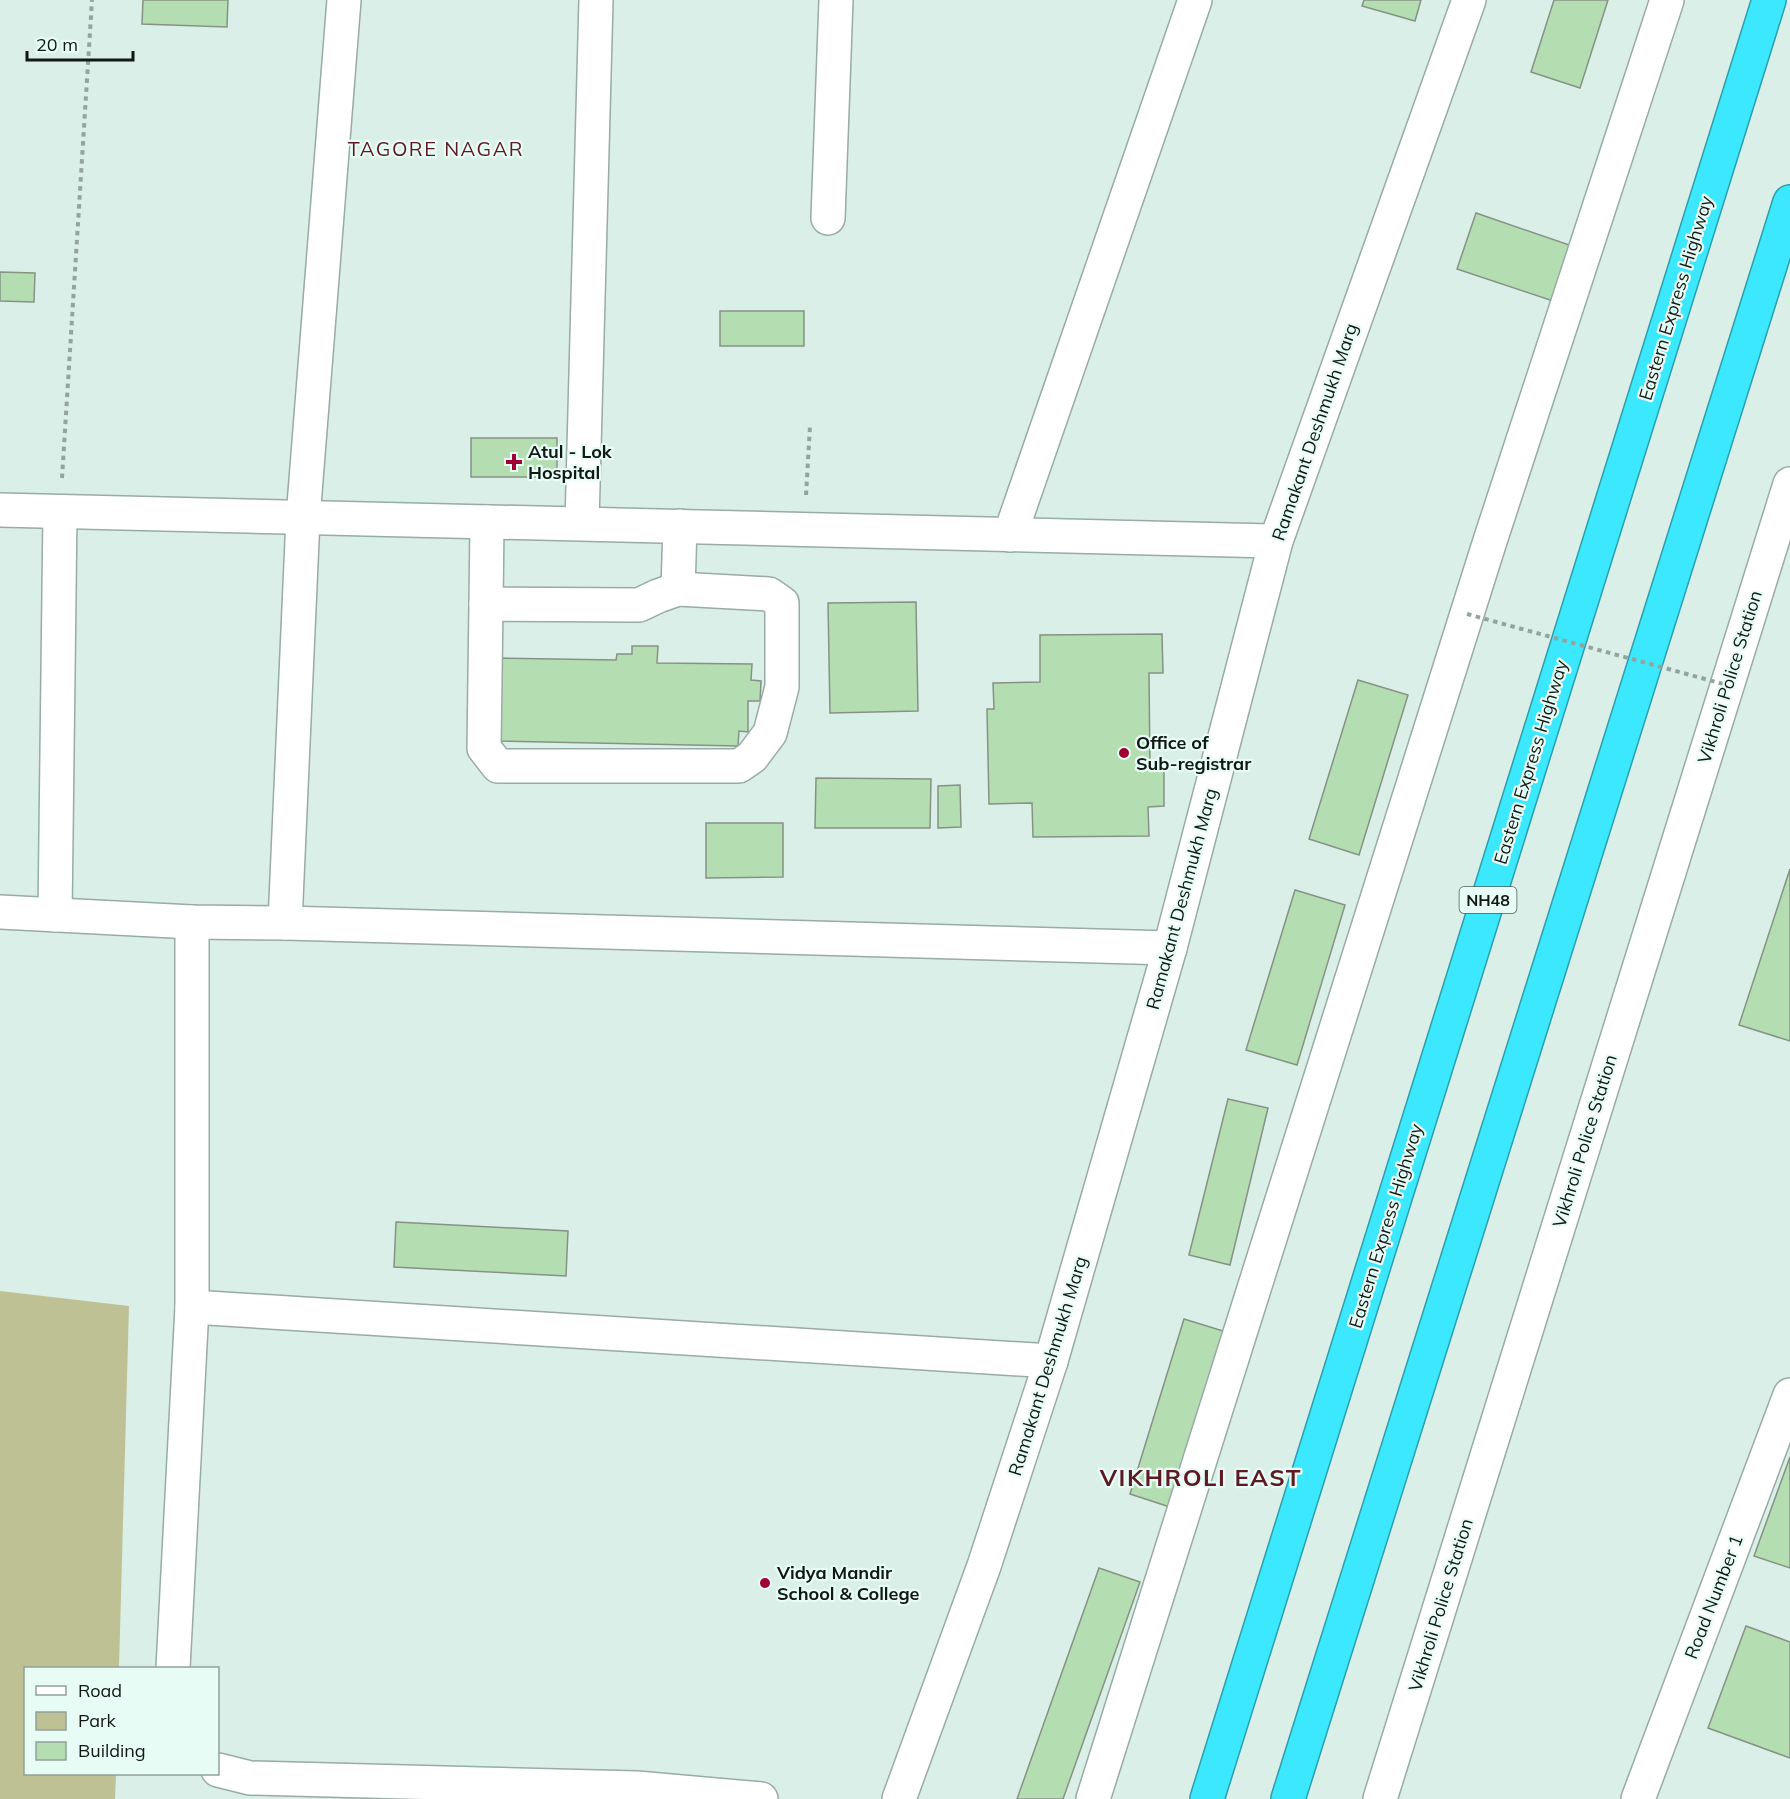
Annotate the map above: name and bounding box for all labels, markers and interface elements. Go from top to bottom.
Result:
scale bar [27,24,134,62]
text: 20 m [36,33,78,56]
district label: TAGORE NAGAR [348,136,524,161]
street label: Eastern Express Highway [1633,192,1718,403]
street label: Ramakant Deshmukh Marg [1266,320,1363,544]
place label: Atul - Lok Hospital [528,440,613,484]
marker: Atul - Lok Hospital [505,453,523,471]
street label: Vikhroli Police Station [1692,588,1767,766]
street label: Eastern Express Highway [1488,656,1573,867]
place label: Office of Sub-registrar [1136,731,1252,775]
marker: Office of Sub-registrar [1117,746,1131,760]
street label: Ramakant Deshmukh Marg [1141,786,1222,1012]
road number: NH48 [1460,887,1516,913]
street label: Vikhroli Police Station [1547,1052,1622,1230]
street label: Eastern Express Highway [1343,1120,1428,1331]
street label: Ramakant Deshmukh Marg [1003,1253,1092,1478]
district label: VIKHROLI EAST [1099,1462,1302,1492]
street label: Vikhroli Police Station [1403,1516,1478,1694]
street label: Road Number 1 [1679,1532,1748,1662]
place label: Vidya Mandir School & College [776,1561,920,1605]
marker: Vidya Mandir School & College [758,1576,772,1590]
legend [24,1667,219,1775]
text: Road [78,1679,122,1702]
text: Park [78,1709,117,1732]
text: Building [78,1739,146,1762]

